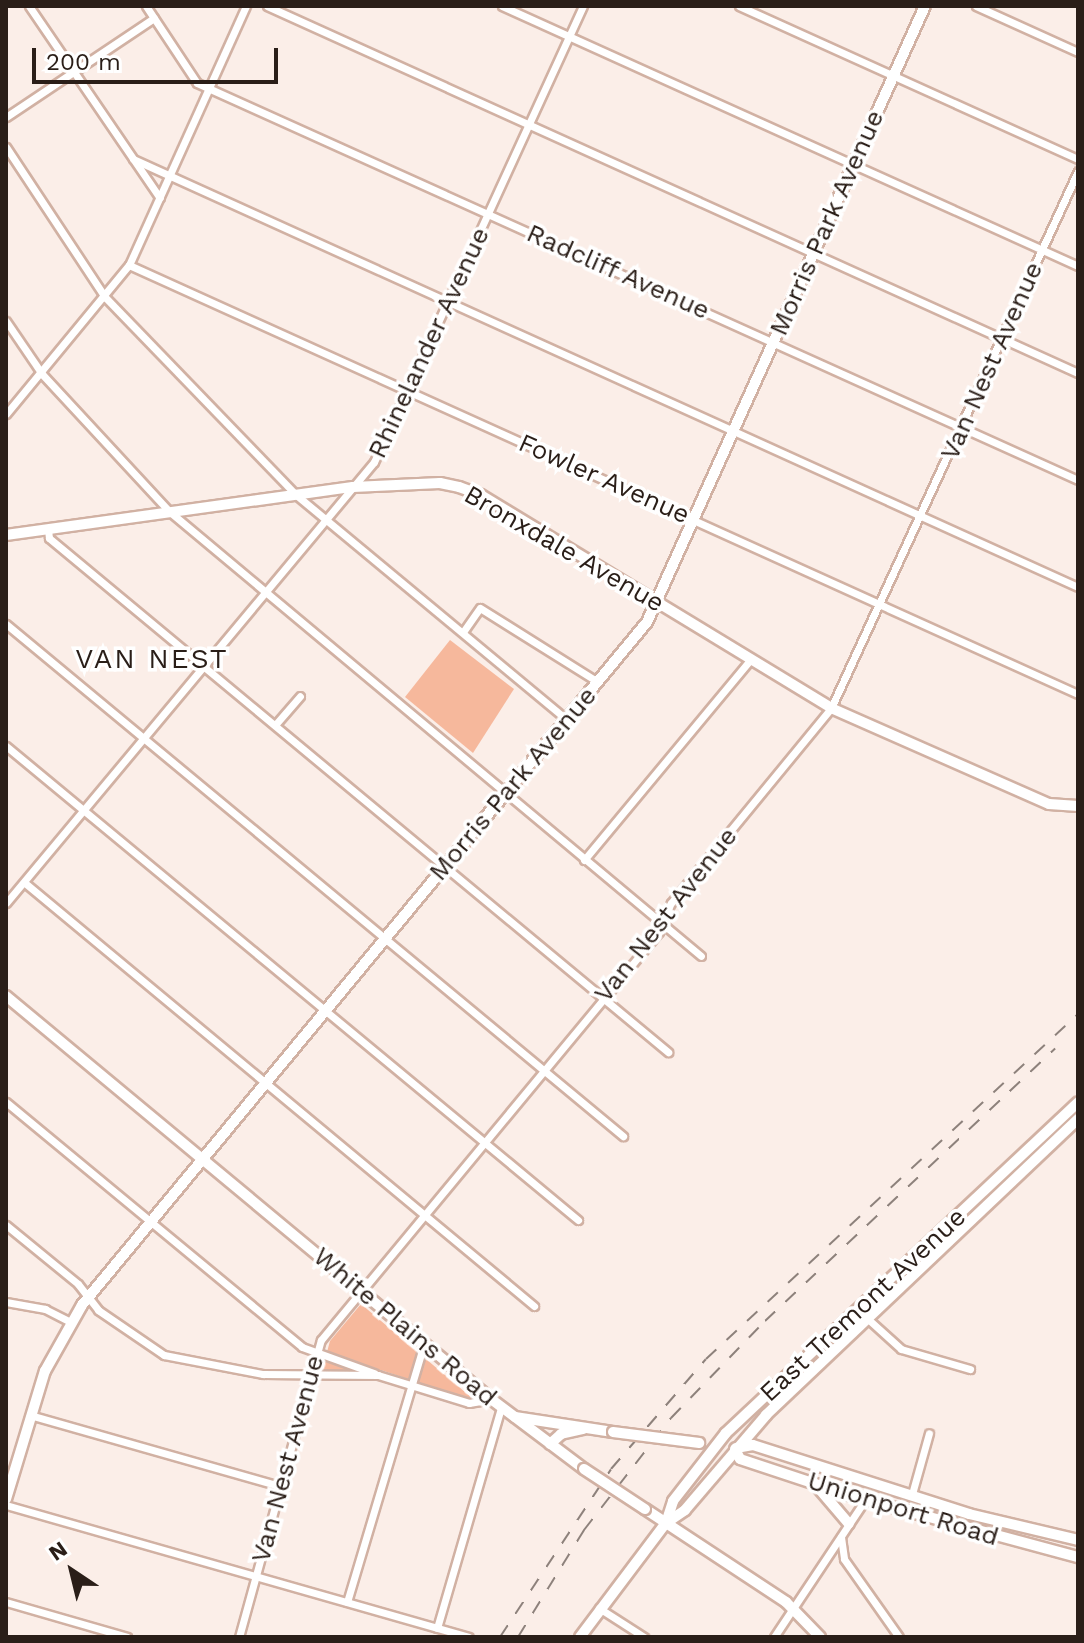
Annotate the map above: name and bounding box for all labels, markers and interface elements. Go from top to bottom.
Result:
scale bar [36,32,282,82]
text: 200 m [46,48,121,76]
street label: Morris Park Avenue [763,105,891,341]
street label: Radcliff Avenue [521,217,715,327]
street label: Rhinelander Avenue [361,222,497,464]
street label: Van Nest Avenue [934,257,1050,465]
street label: Fowler Avenue [513,427,695,531]
street label: Bronxdale Avenue [458,479,670,619]
district label: VAN NEST [75,642,229,676]
street label: Morris Park Avenue [422,680,604,888]
street label: Van Nest Avenue [588,821,744,1009]
street label: East Tremont Avenue [753,1201,973,1409]
street label: White Plains Road [307,1241,503,1413]
street label: Van Nest Avenue [245,1351,331,1567]
street label: Unionport Road [804,1465,1002,1553]
north arrow [32,1531,112,1611]
text: N [44,1536,72,1566]

